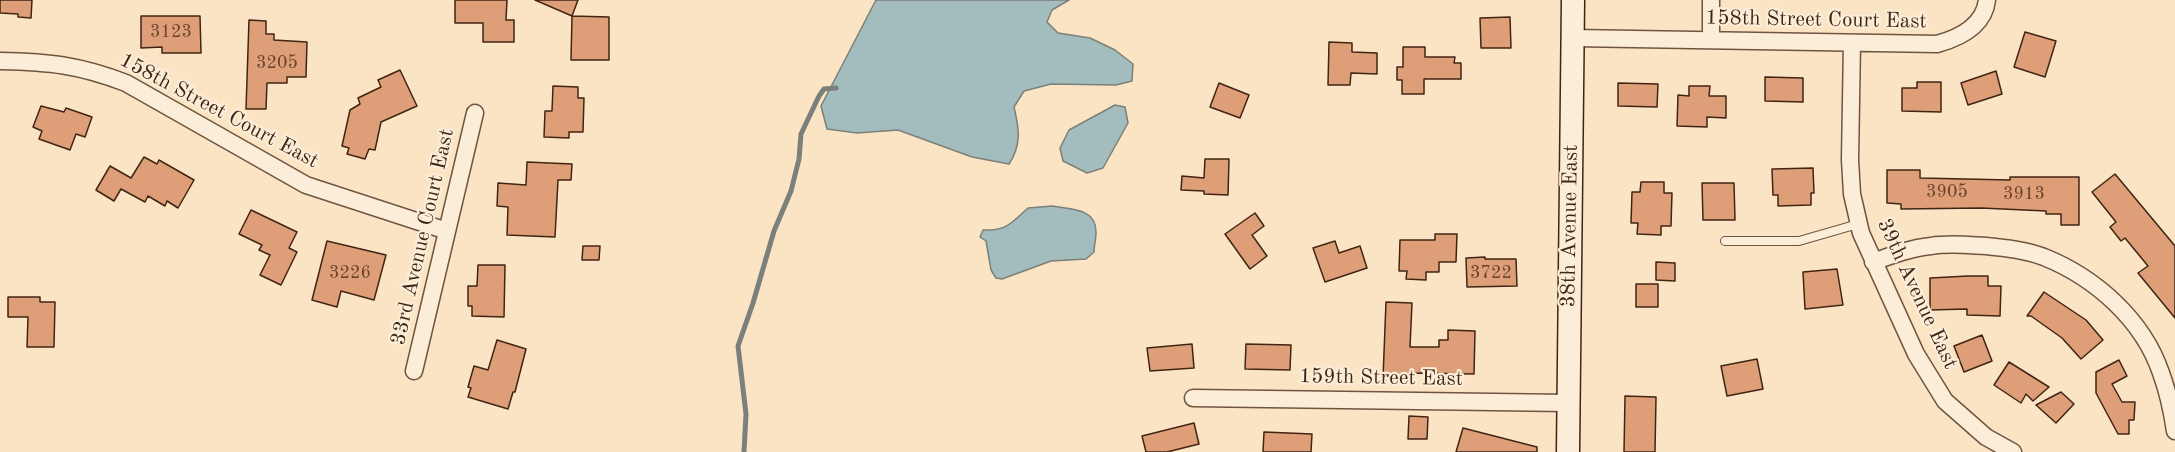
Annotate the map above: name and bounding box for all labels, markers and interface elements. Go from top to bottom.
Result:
street label: 158th Street Court East [1705,5,1927,35]
house number: 3123 [150,21,192,43]
street label: 158th Street Court East [115,48,323,174]
house number: 3205 [256,52,298,74]
street label: 33rd Avenue Court East [386,126,460,348]
street label: 38th Avenue East [1556,144,1584,308]
house number: 3905 [1926,181,1968,203]
house number: 3913 [2003,183,2045,205]
street label: 39th Avenue East [1871,215,1963,373]
house number: 3226 [329,262,371,284]
house number: 3722 [1470,262,1512,284]
street label: 159th Street East [1299,364,1463,392]

